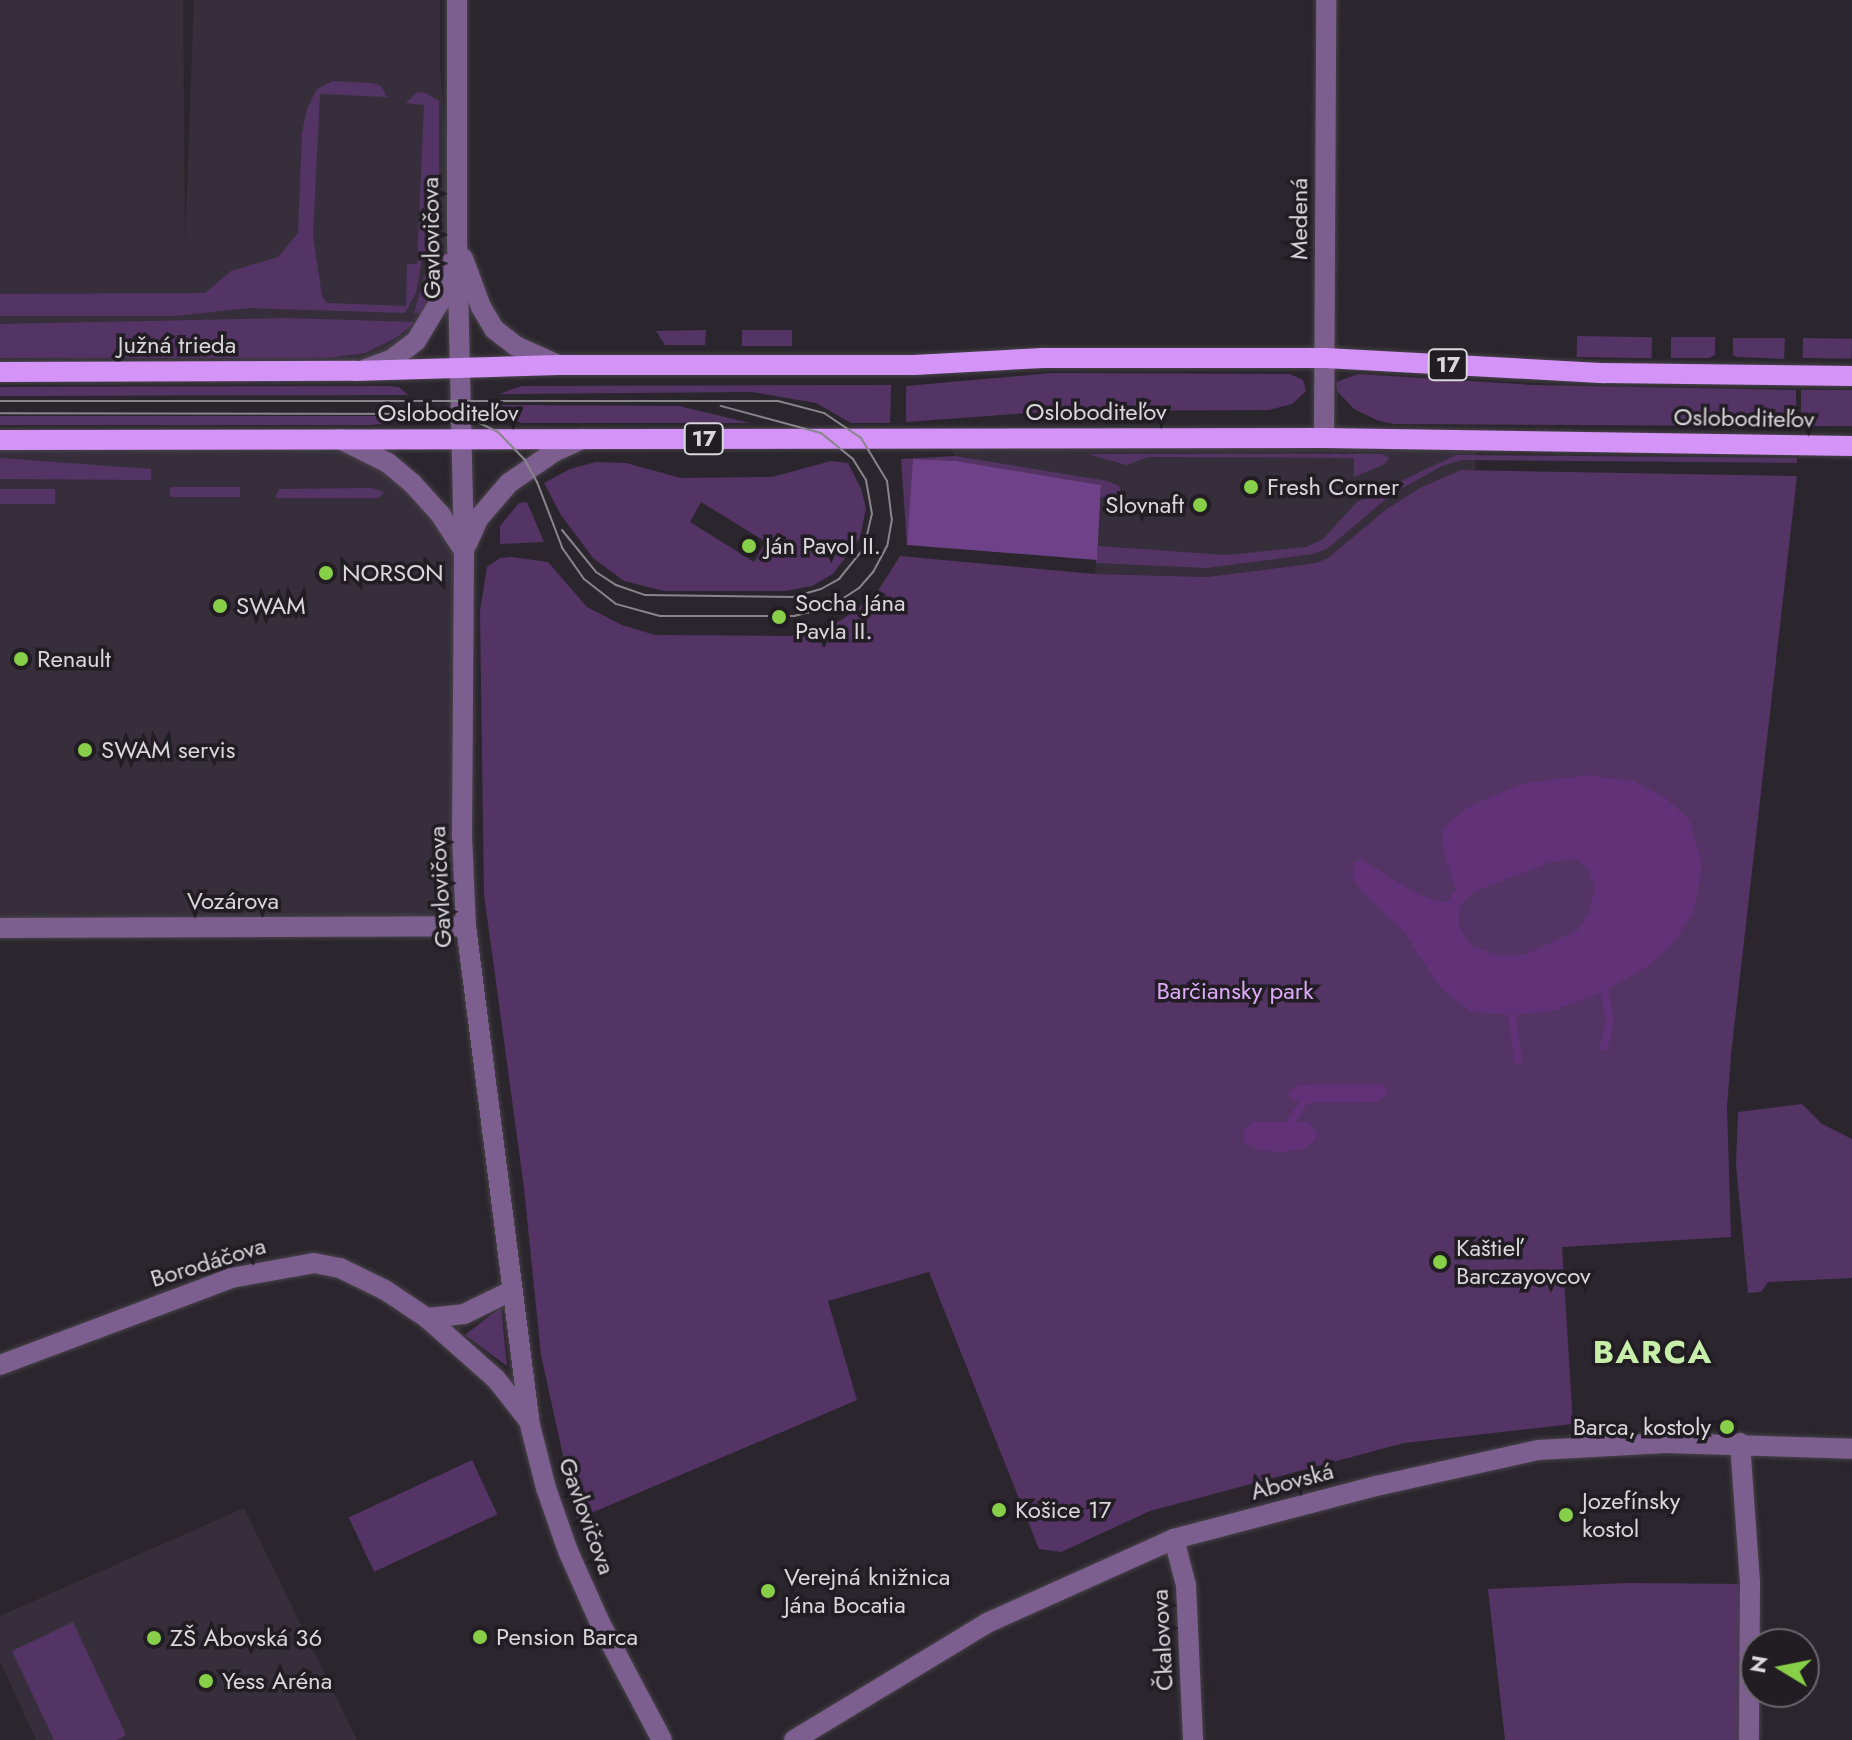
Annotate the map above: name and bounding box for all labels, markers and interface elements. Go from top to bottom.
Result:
street label: Gavlovičova [416,177,446,299]
street label: Medená [1285,178,1313,260]
street label: Južná trieda [118,331,236,359]
road number: 17 [1426,347,1470,383]
street label: Osloboditeľov [1026,398,1166,426]
street label: Osloboditeľov [378,399,518,427]
street label: Osloboditeľov [1673,402,1815,434]
road number: 17 [682,421,726,457]
place label: Fresh Corner [1267,473,1399,501]
marker: Fresh Corner [1242,478,1260,496]
place label: Slovnaft [1105,491,1184,519]
marker: Slovnaft [1191,496,1209,514]
place label: Ján Pavol II. [765,532,881,560]
marker: Ján Pavol II. [740,537,758,555]
place label: NORSON [342,559,444,587]
marker: NORSON [317,564,335,582]
place label: Socha Jána Pavla II. [795,589,906,645]
place label: SWAM [236,592,306,620]
marker: SWAM [211,597,229,615]
marker: Socha Jána Pavla II. [770,608,788,626]
place label: Renault [37,645,111,673]
marker: Renault [12,650,30,668]
place label: SWAM servis [101,736,235,764]
marker: SWAM servis [76,741,94,759]
street label: Gavlovičova [422,825,458,949]
street label: Vozárova [187,887,279,915]
park label: Barčiansky park [1156,977,1314,1005]
street label: Borodáčova [147,1231,269,1293]
place label: Kaštieľ Barczayovcov [1456,1234,1591,1290]
marker: Kaštieľ Barczayovcov [1431,1253,1449,1271]
district label: BARCA [1593,1333,1713,1371]
place label: Barca, kostoly [1573,1413,1711,1441]
marker: Barca, kostoly [1718,1418,1736,1436]
street label: Gavlovičova [553,1454,621,1578]
street label: Abovská [1247,1456,1337,1506]
place label: Jozefínsky kostol [1582,1487,1680,1543]
place label: Košice 17 [1015,1496,1111,1524]
marker: Košice 17 [990,1501,1008,1519]
marker: Jozefínsky kostol [1557,1506,1575,1524]
place label: Verejná knižnica Jána Bocatia [784,1563,950,1619]
marker: Verejná knižnica Jána Bocatia [759,1582,777,1600]
street label: Čkalovova [1145,1588,1179,1692]
place label: Pension Barca [496,1623,638,1651]
place label: ZŠ Abovská 36 [170,1624,322,1652]
marker: Pension Barca [471,1628,489,1646]
north arrow [1740,1628,1820,1708]
marker: ZŠ Abovská 36 [145,1629,163,1647]
text: N [1741,1653,1776,1676]
place label: Yess Aréna [222,1667,332,1695]
marker: Yess Aréna [197,1672,215,1690]

